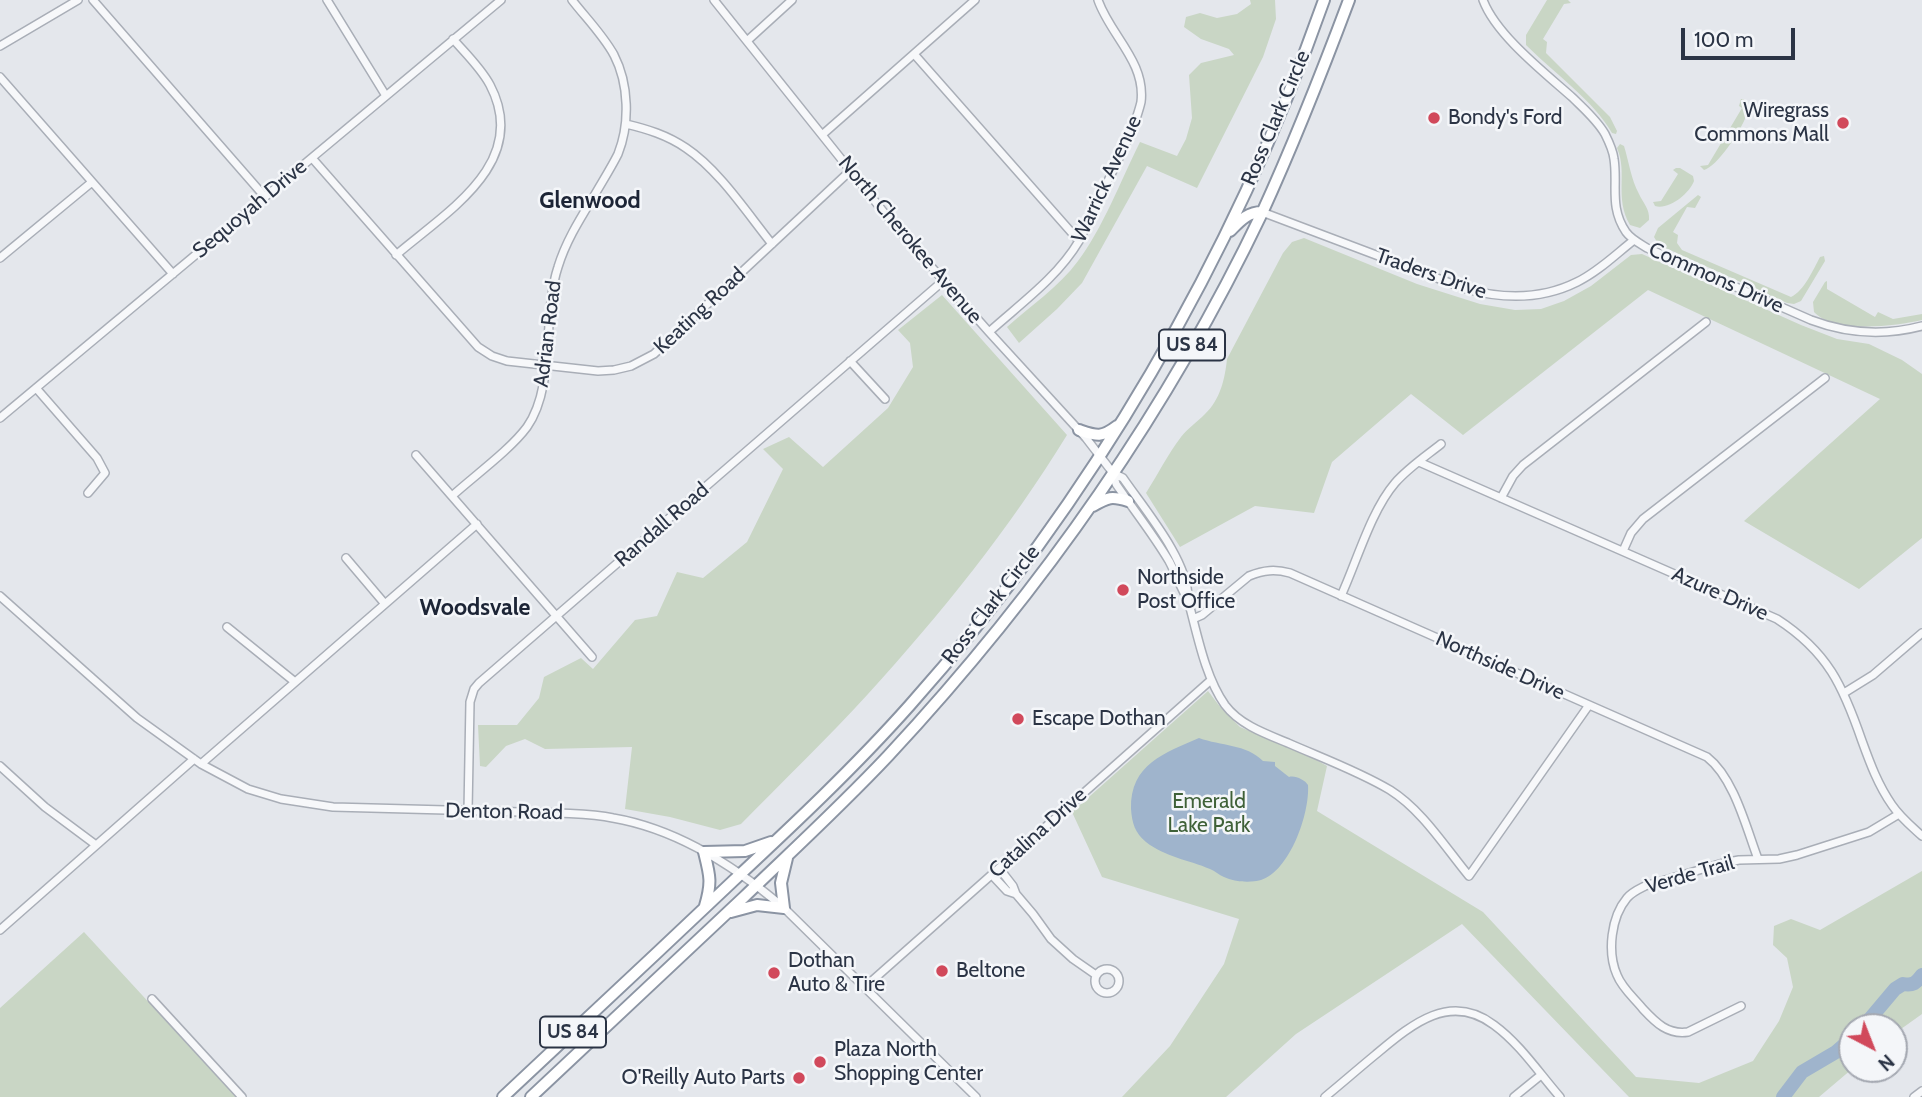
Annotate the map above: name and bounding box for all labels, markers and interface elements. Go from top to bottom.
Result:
scale bar [1684,14,1798,58]
text: 100 m [1694,27,1753,52]
street label: Ross Clark Circle [1236,47,1316,189]
place label: Wiregrass Commons Mall [1694,98,1829,148]
place label: Bondy's Ford [1448,105,1562,131]
marker: Bondy's Ford [1426,110,1442,126]
street label: Warrick Avenue [1067,112,1147,246]
marker: Wiregrass Commons Mall [1835,115,1851,131]
street label: North Cherokee Avenue [833,151,987,329]
street label: Sequoyah Drive [188,154,312,264]
district label: Glenwood [539,187,641,215]
street label: Commons Drive [1645,237,1787,319]
street label: Traders Drive [1372,243,1490,305]
street label: Keating Road [649,262,751,360]
street label: Adrian Road [529,279,567,389]
road number: US 84 [1159,330,1225,360]
street label: Randall Road [610,477,714,573]
street label: Ross Clark Circle [937,540,1045,670]
street label: Azure Drive [1668,562,1772,626]
place label: Northside Post Office [1137,565,1235,615]
marker: Northside Post Office [1115,582,1131,598]
district label: Woodsvale [420,594,530,622]
street label: Northside Drive [1432,626,1568,706]
place label: Escape Dothan [1032,706,1166,732]
marker: Escape Dothan [1010,711,1026,727]
street label: Catalina Drive [984,782,1092,884]
park label: Emerald Lake Park [1168,789,1250,839]
street label: Denton Road [445,798,563,826]
street label: Verde Trail [1643,850,1737,900]
place label: Dothan Auto & Tire [788,948,885,998]
place label: Beltone [956,958,1025,984]
marker: Beltone [934,963,950,979]
marker: Dothan Auto & Tire [766,965,782,981]
north arrow [1838,1013,1908,1083]
road number: US 84 [540,1016,606,1048]
place label: Plaza North Shopping Center [834,1037,983,1087]
text: N [1873,1049,1899,1076]
marker: Plaza North Shopping Center [812,1054,828,1070]
place label: O'Reilly Auto Parts [621,1065,785,1091]
marker: O'Reilly Auto Parts [791,1070,807,1086]

